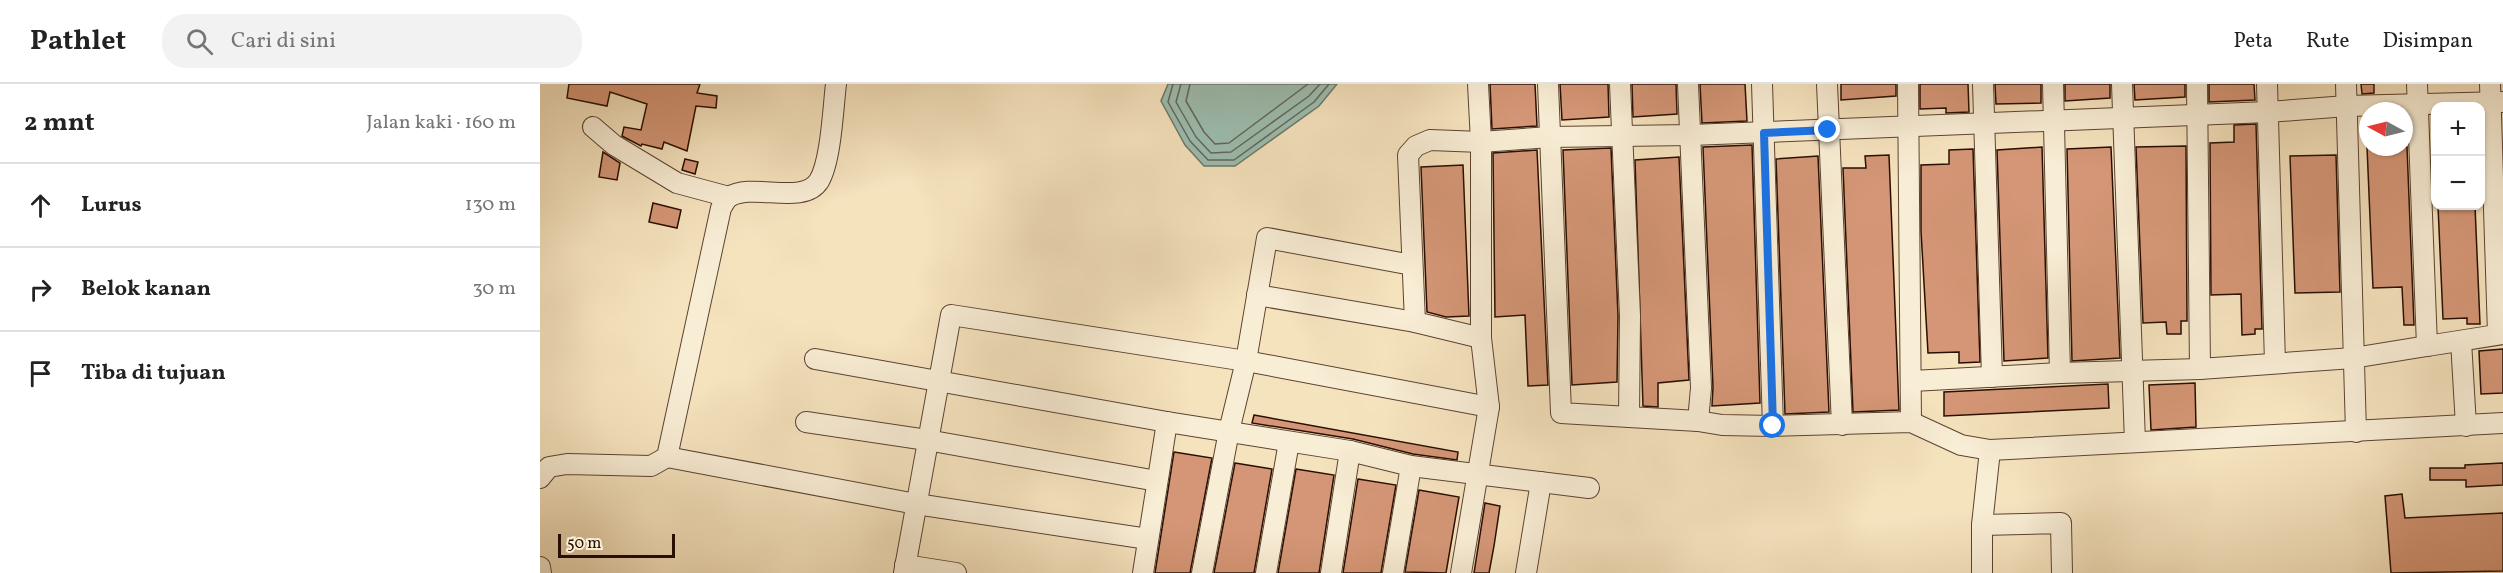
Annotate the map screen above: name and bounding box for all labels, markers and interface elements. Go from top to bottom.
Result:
search box [162,14,582,68]
text: Pathlet [30,22,126,61]
icon: search [183,25,216,58]
text: Cari di sini [231,26,336,57]
text: Peta [2234,27,2273,56]
text: Rute [2306,27,2349,56]
text: Disimpan [2382,27,2473,56]
north arrow [2359,102,2413,156]
map controls [2431,102,2485,210]
button: + [2431,102,2485,156]
text: 2 mnt [24,105,95,141]
text: Jalan kaki · 160 m [366,109,516,137]
route end [1814,116,1840,142]
button: − [2431,156,2485,210]
icon: ahead [24,189,57,222]
text: Lurus [81,190,142,221]
text: 130 m [465,191,516,219]
icon: right [24,273,57,306]
text: Belok kanan [81,274,211,305]
text: 30 m [472,275,516,303]
icon: arrive [24,357,57,390]
text: Tiba di tujuan [81,358,226,389]
route start [1759,412,1785,438]
scale bar [558,531,675,558]
text: 50 m [567,533,601,555]

